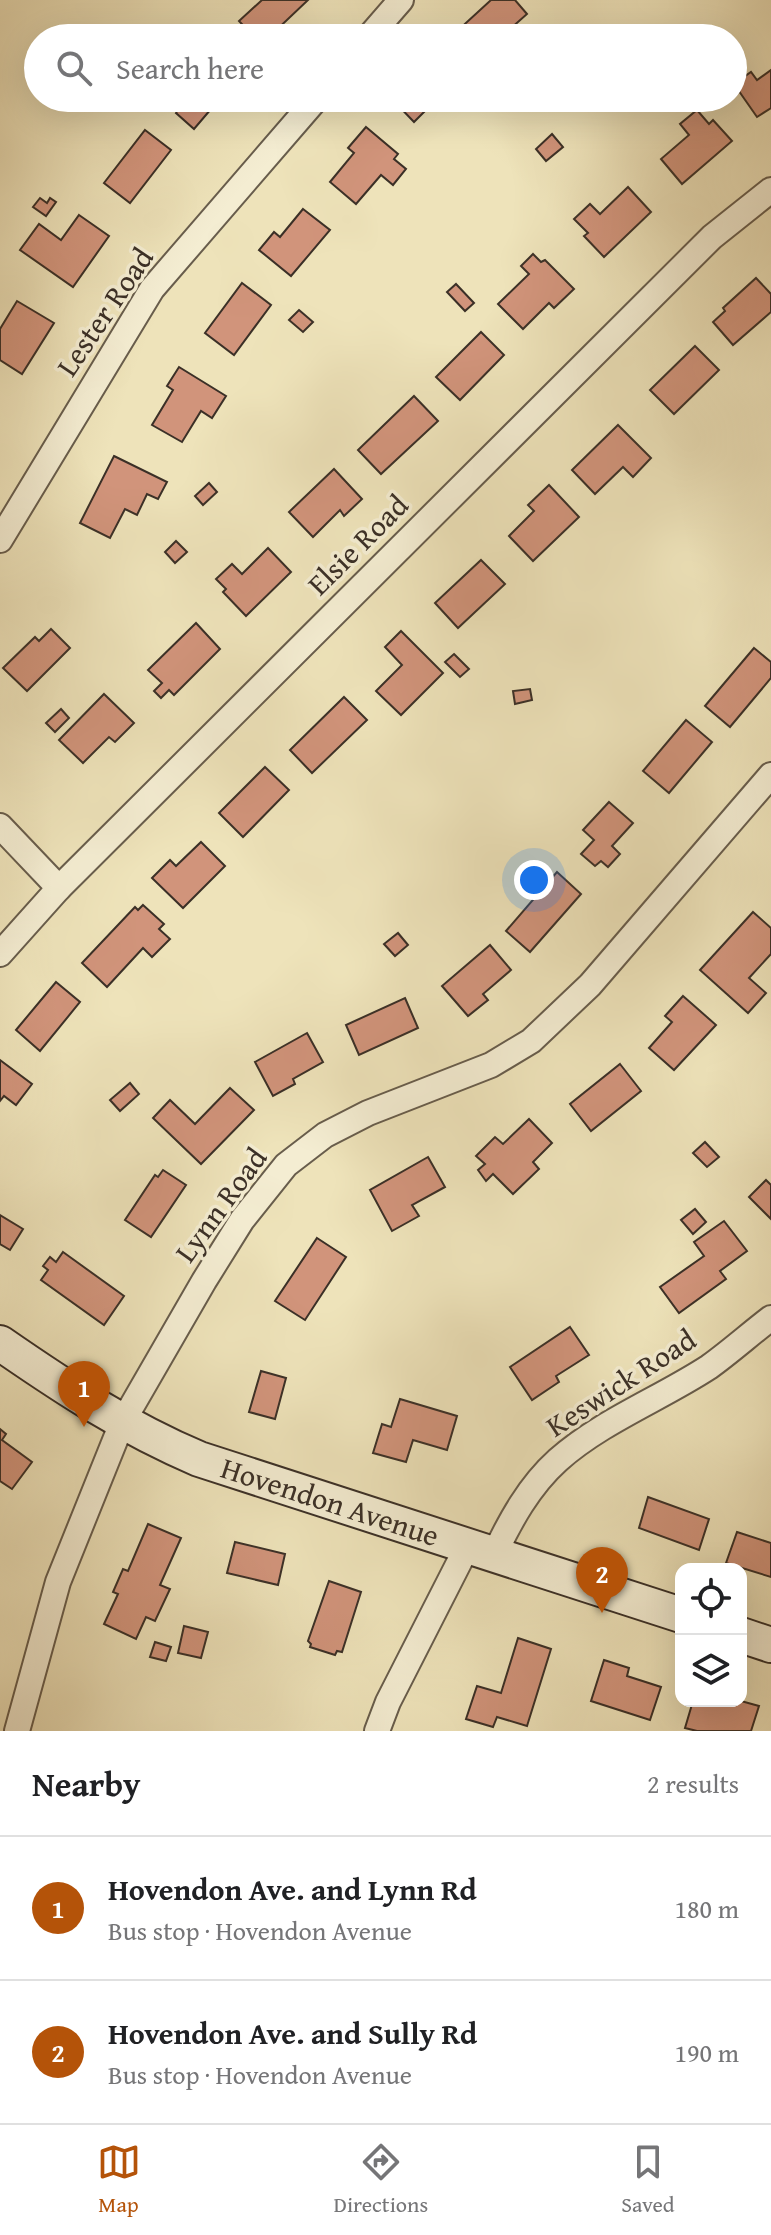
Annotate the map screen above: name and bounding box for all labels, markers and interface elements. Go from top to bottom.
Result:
search box [24,24,747,112]
icon: search [52,46,96,90]
text: Search here [116,46,264,90]
street label: Lester Road [45,238,164,385]
street label: Elsie Road [297,484,418,605]
your location [514,860,554,900]
street label: Lynn Road [163,1138,277,1271]
street label: Keswick Road [537,1317,704,1447]
pin: 1 [58,1361,110,1427]
street label: Hovendon Avenue [216,1445,445,1557]
pin: 2 [576,1547,628,1613]
map controls [675,1563,747,1707]
button: locate [675,1563,747,1635]
button: layers [675,1635,747,1707]
text: Nearby [32,1759,141,1808]
text: 2 results [647,1764,739,1803]
text: Hovendon Ave. and Lynn Rd [108,1867,477,1911]
text: 1 [51,1889,65,1928]
text: 180 m [674,1889,739,1928]
text: Bus stop · Hovendon Avenue [108,1911,412,1950]
text: Hovendon Ave. and Sully Rd [108,2011,477,2055]
text: 2 [51,2033,65,2072]
text: 190 m [674,2033,739,2072]
text: Bus stop · Hovendon Avenue [108,2055,412,2094]
tab: Map [97,2140,141,2220]
tab: Directions [334,2140,428,2220]
tab: Saved [621,2140,674,2220]

